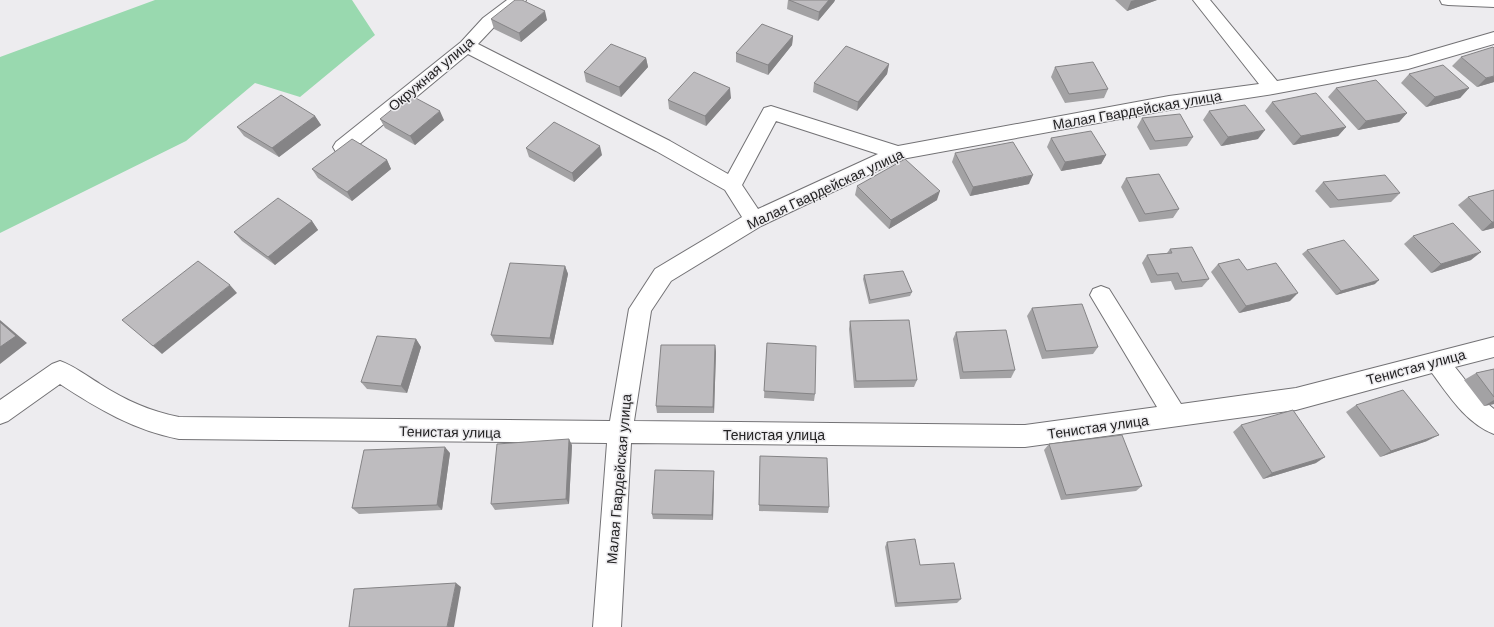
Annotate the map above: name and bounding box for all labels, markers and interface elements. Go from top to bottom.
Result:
street label: Окружная улица [384,33,478,115]
street label: Малая Гвардейская улица [1051,86,1223,134]
street label: Малая Гвардейская улица [744,145,906,233]
street label: Тенистая улица [1364,345,1468,389]
street label: Малая Гвардейская улица [603,393,635,565]
street label: Тенистая улица [1046,411,1150,443]
street label: Тенистая улица [399,422,501,442]
street label: Тенистая улица [723,426,825,444]

